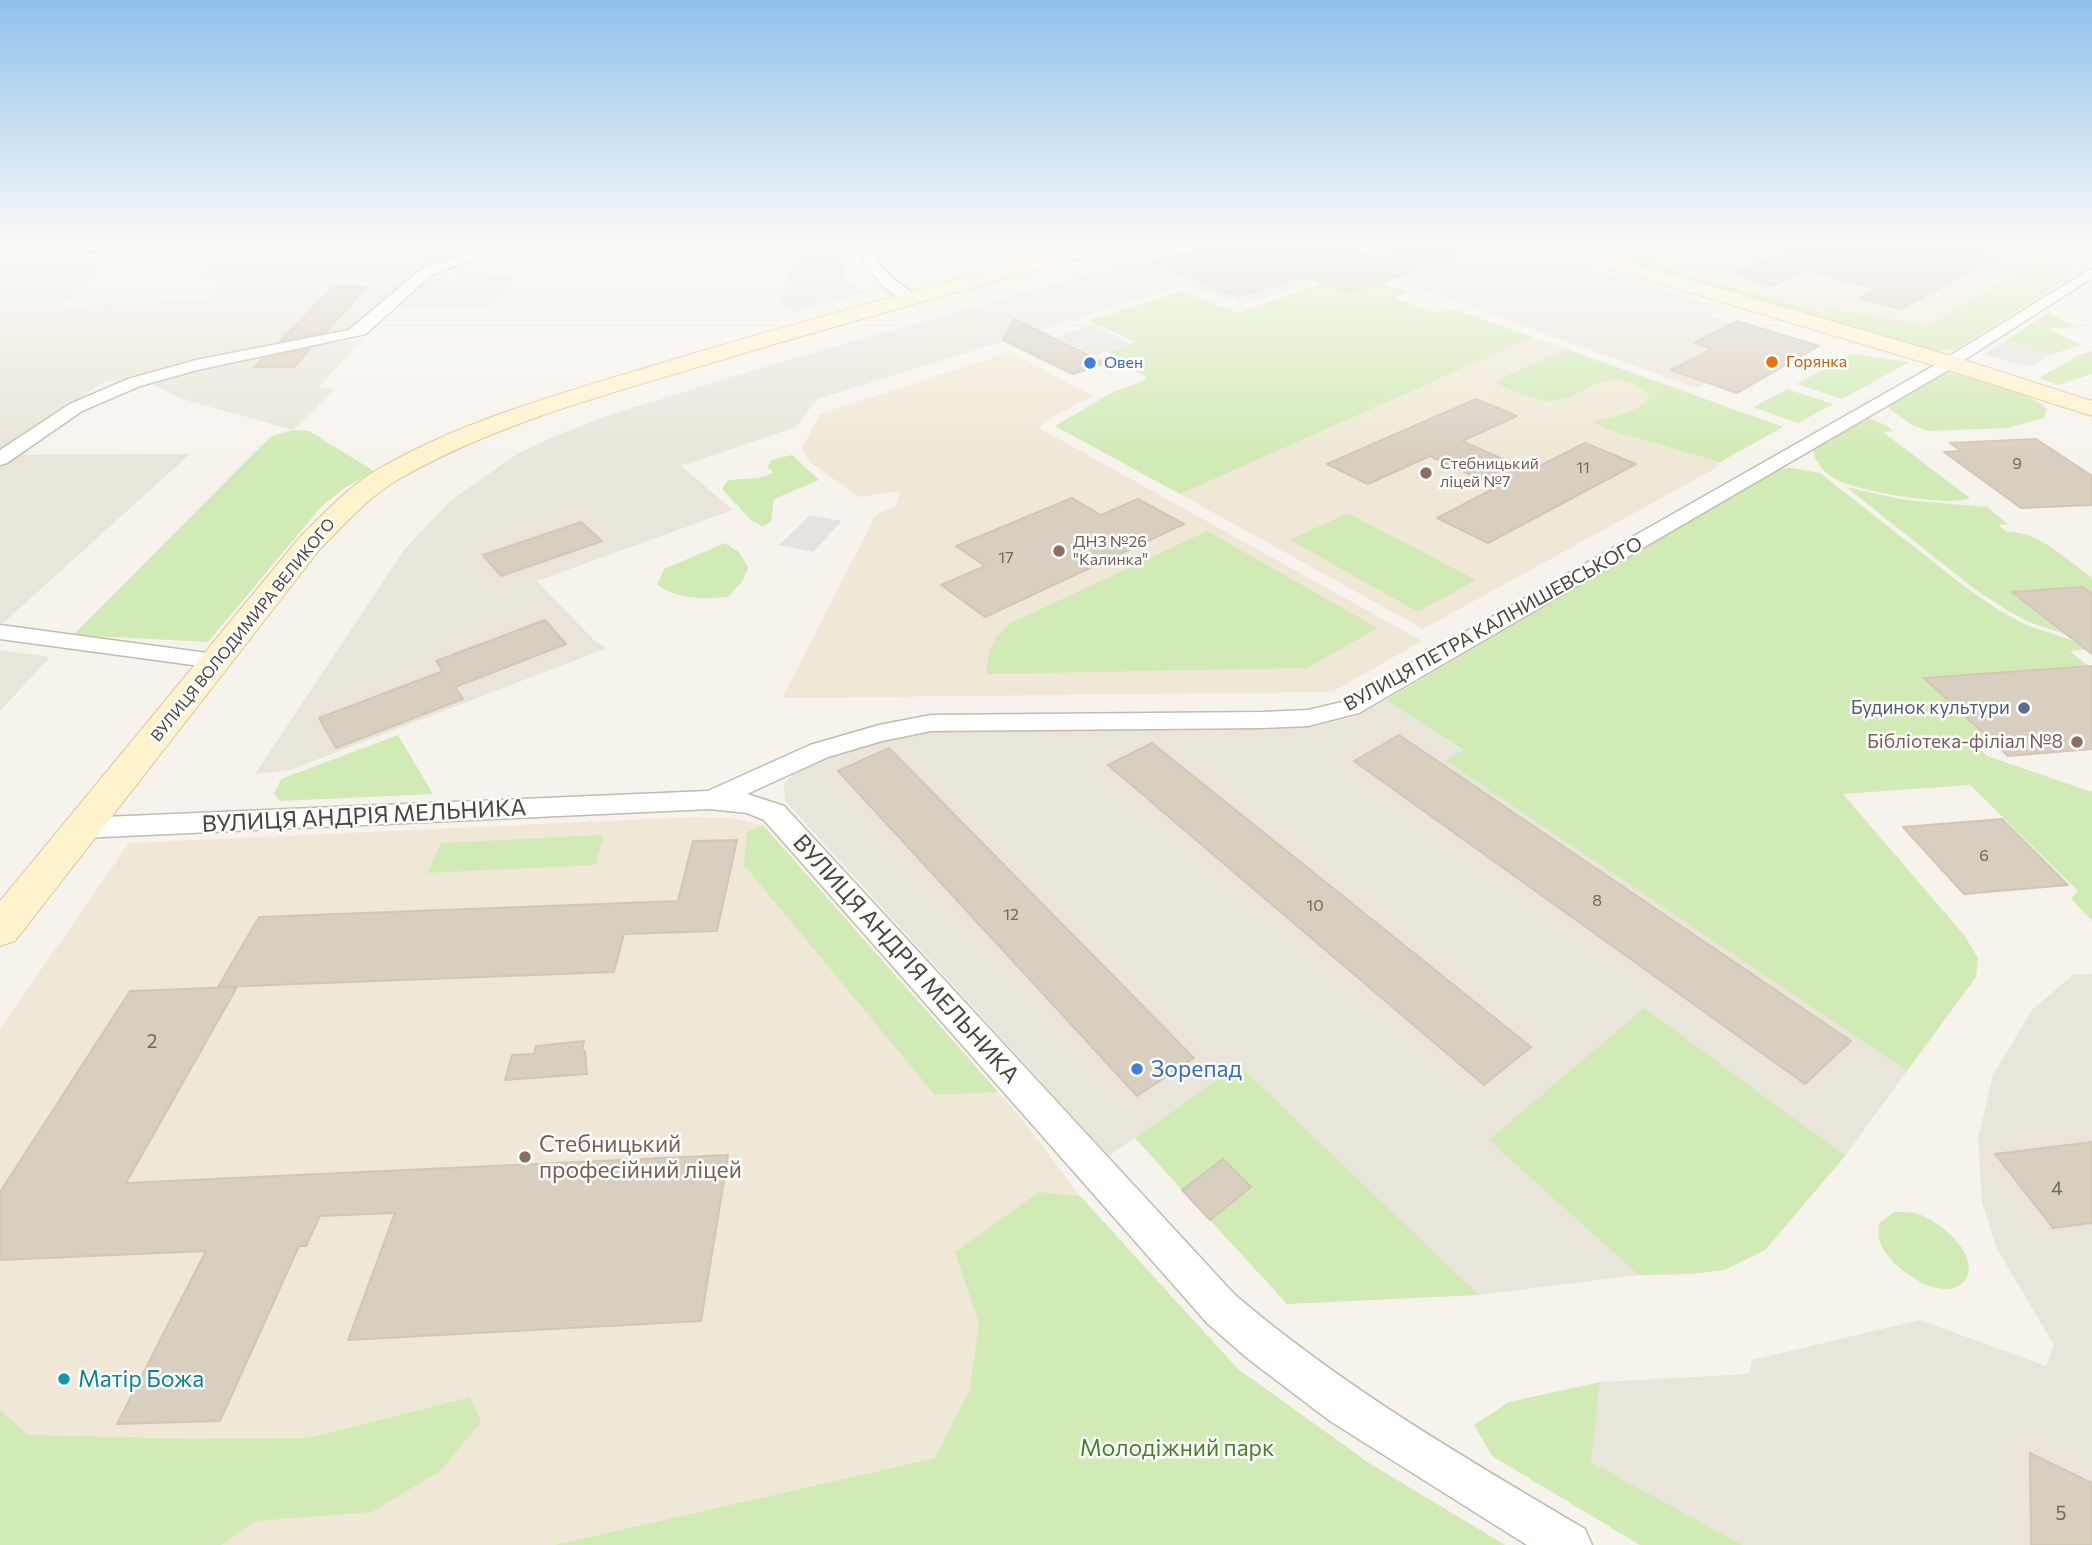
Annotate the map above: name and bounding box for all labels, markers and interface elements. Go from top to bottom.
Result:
place label: Горянка [1786,352,1847,372]
place label: Овен [1104,353,1143,373]
marker: Горянка [1764,354,1780,370]
marker: Овен [1082,355,1098,371]
place label: Стебницький ліцей №7 [1440,454,1539,492]
house number: 9 [2012,454,2022,474]
house number: 11 [1576,458,1590,478]
marker: Стебницький ліцей №7 [1418,465,1434,481]
street label: ВУЛИЦЯ ВОЛОДИМИРА ВЕЛИКОГО [147,515,339,745]
place label: ДНЗ №26 "Калинка" [1073,532,1148,570]
street label: ВУЛИЦЯ ПЕТРА КАЛНИШЕВСЬКОГО [1340,532,1646,716]
marker: ДНЗ №26 "Калинка" [1051,543,1067,559]
house number: 17 [998,548,1014,568]
place label: Будинок культури [1851,697,2010,719]
marker: Будинок культури [2016,700,2032,716]
place label: Бібліотека-філіал №8 [1867,731,2063,753]
marker: Бібліотека-філіал №8 [2069,734,2085,750]
street label: ВУЛИЦЯ АНДРІЯ МЕЛЬНИКА [201,794,527,838]
street label: ВУЛИЦЯ АНДРІЯ МЕЛЬНИКА [787,829,1025,1089]
house number: 6 [1979,846,1989,866]
house number: 8 [1592,891,1602,911]
house number: 10 [1306,896,1324,916]
house number: 12 [1003,905,1019,925]
house number: 2 [147,1031,157,1053]
place label: Зорепад [1151,1055,1242,1083]
marker: Зорепад [1129,1061,1145,1077]
place label: Стебницький професійний ліцей [539,1130,742,1184]
marker: Стебницький професійний ліцей [517,1149,533,1165]
house number: 4 [2051,1178,2063,1200]
place label: Матір Божа [78,1365,204,1393]
marker: Матір Божа [56,1371,72,1387]
park label: Молодіжний парк [1080,1434,1274,1462]
house number: 5 [2056,1503,2066,1525]

